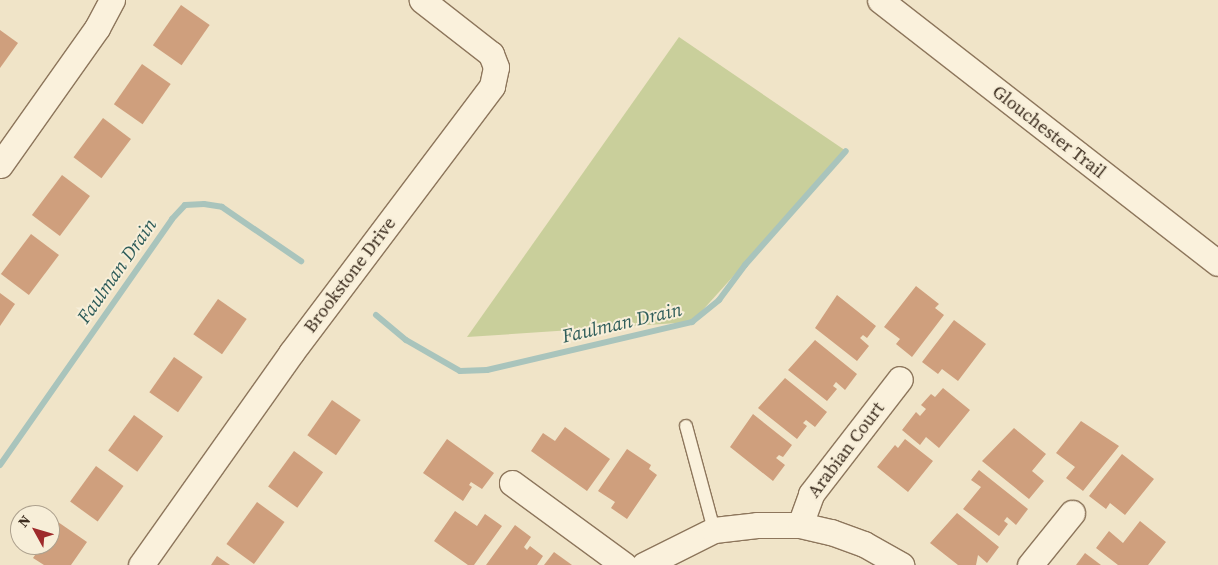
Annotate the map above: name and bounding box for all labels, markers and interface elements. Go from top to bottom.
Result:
street label: Glouchester Trail [988,81,1110,183]
street label: Brookstone Drive [299,213,401,337]
water label: Faulman Drain [73,214,161,328]
water label: Faulman Drain [560,298,684,348]
street label: Arabian Court [803,398,889,502]
north arrow [10,505,60,555]
text: N [13,511,35,531]

